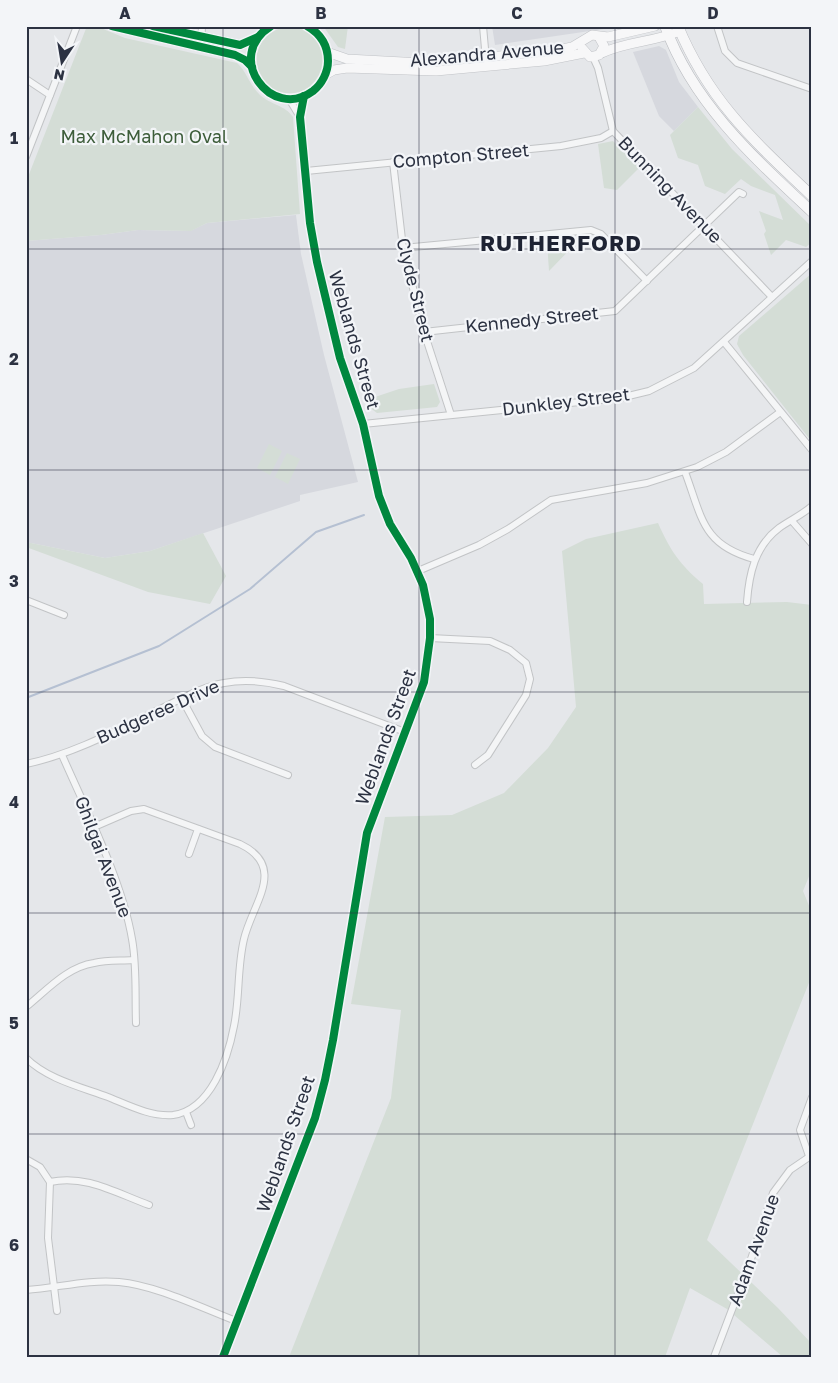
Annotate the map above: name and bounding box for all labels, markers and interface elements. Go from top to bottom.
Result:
text: A [119,3,131,23]
text: B [315,3,327,23]
text: C [511,3,523,23]
text: D [707,3,719,23]
street label: Alexandra Avenue [409,35,565,71]
north arrow [38,38,88,88]
text: N [52,66,66,85]
park label: Max McMahon Oval [60,125,228,147]
text: 1 [10,128,18,148]
street label: Bunning Avenue [614,131,727,247]
street label: Compton Street [392,138,530,172]
district label: RUTHERFORD [480,229,642,256]
street label: Clyde Street [392,235,440,344]
street label: Weblands Street [325,268,385,412]
street label: Kennedy Street [464,301,600,337]
text: 2 [9,349,19,369]
street label: Dunkley Street [501,382,631,420]
text: 3 [9,571,19,591]
street label: Weblands Street [350,665,420,808]
street label: Budgeree Drive [93,674,223,748]
text: 4 [9,792,19,812]
street label: Ghilgai Avenue [71,793,137,920]
text: 5 [9,1013,19,1033]
street label: Weblands Street [251,1072,319,1215]
street label: Adam Avenue [723,1191,783,1308]
text: 6 [9,1235,19,1255]

